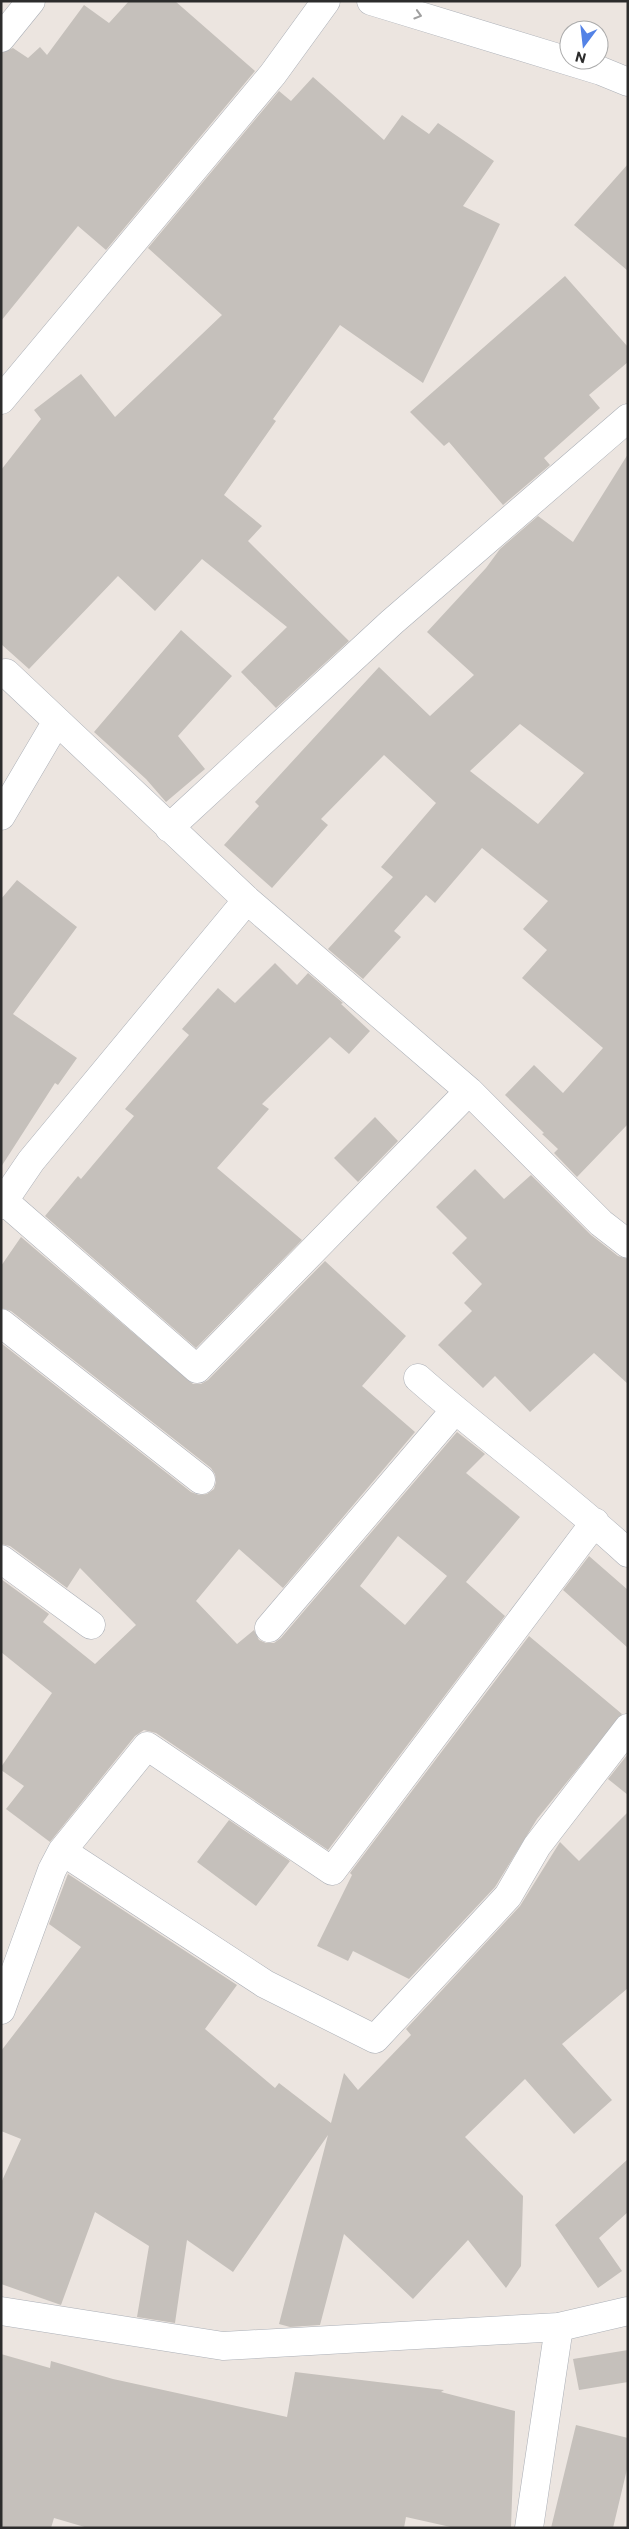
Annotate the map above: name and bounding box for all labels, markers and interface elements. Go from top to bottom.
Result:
one-way arrow [413,10,421,20]
north arrow [559,20,609,70]
text: N [573,48,588,68]

